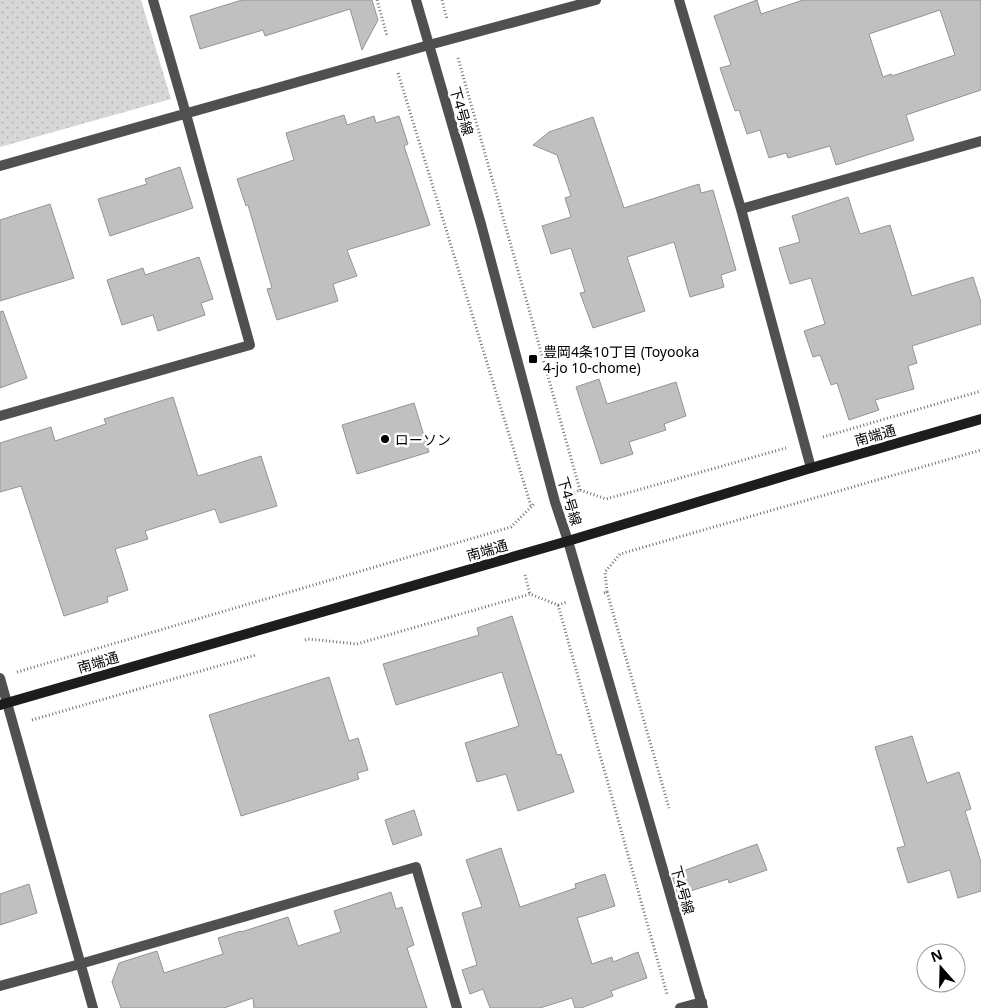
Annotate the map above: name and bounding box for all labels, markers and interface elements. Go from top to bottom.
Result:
street label: 下4号線 [446,84,478,138]
place label: 豊岡4条10丁目 (Toyooka 4-jo 10-chome) [543,342,699,377]
marker: 豊岡4条10丁目 (Toyooka 4-jo 10-chome) [527,353,539,365]
street label: 南端通 [852,420,898,450]
place label: ローソン [395,430,451,449]
marker: ローソン [379,433,391,445]
street label: 下4号線 [554,474,586,528]
street label: 南端通 [464,535,510,565]
street label: 南端通 [75,647,121,677]
street label: 下4号線 [667,863,699,917]
north arrow [916,943,966,993]
text: N [928,944,945,966]

